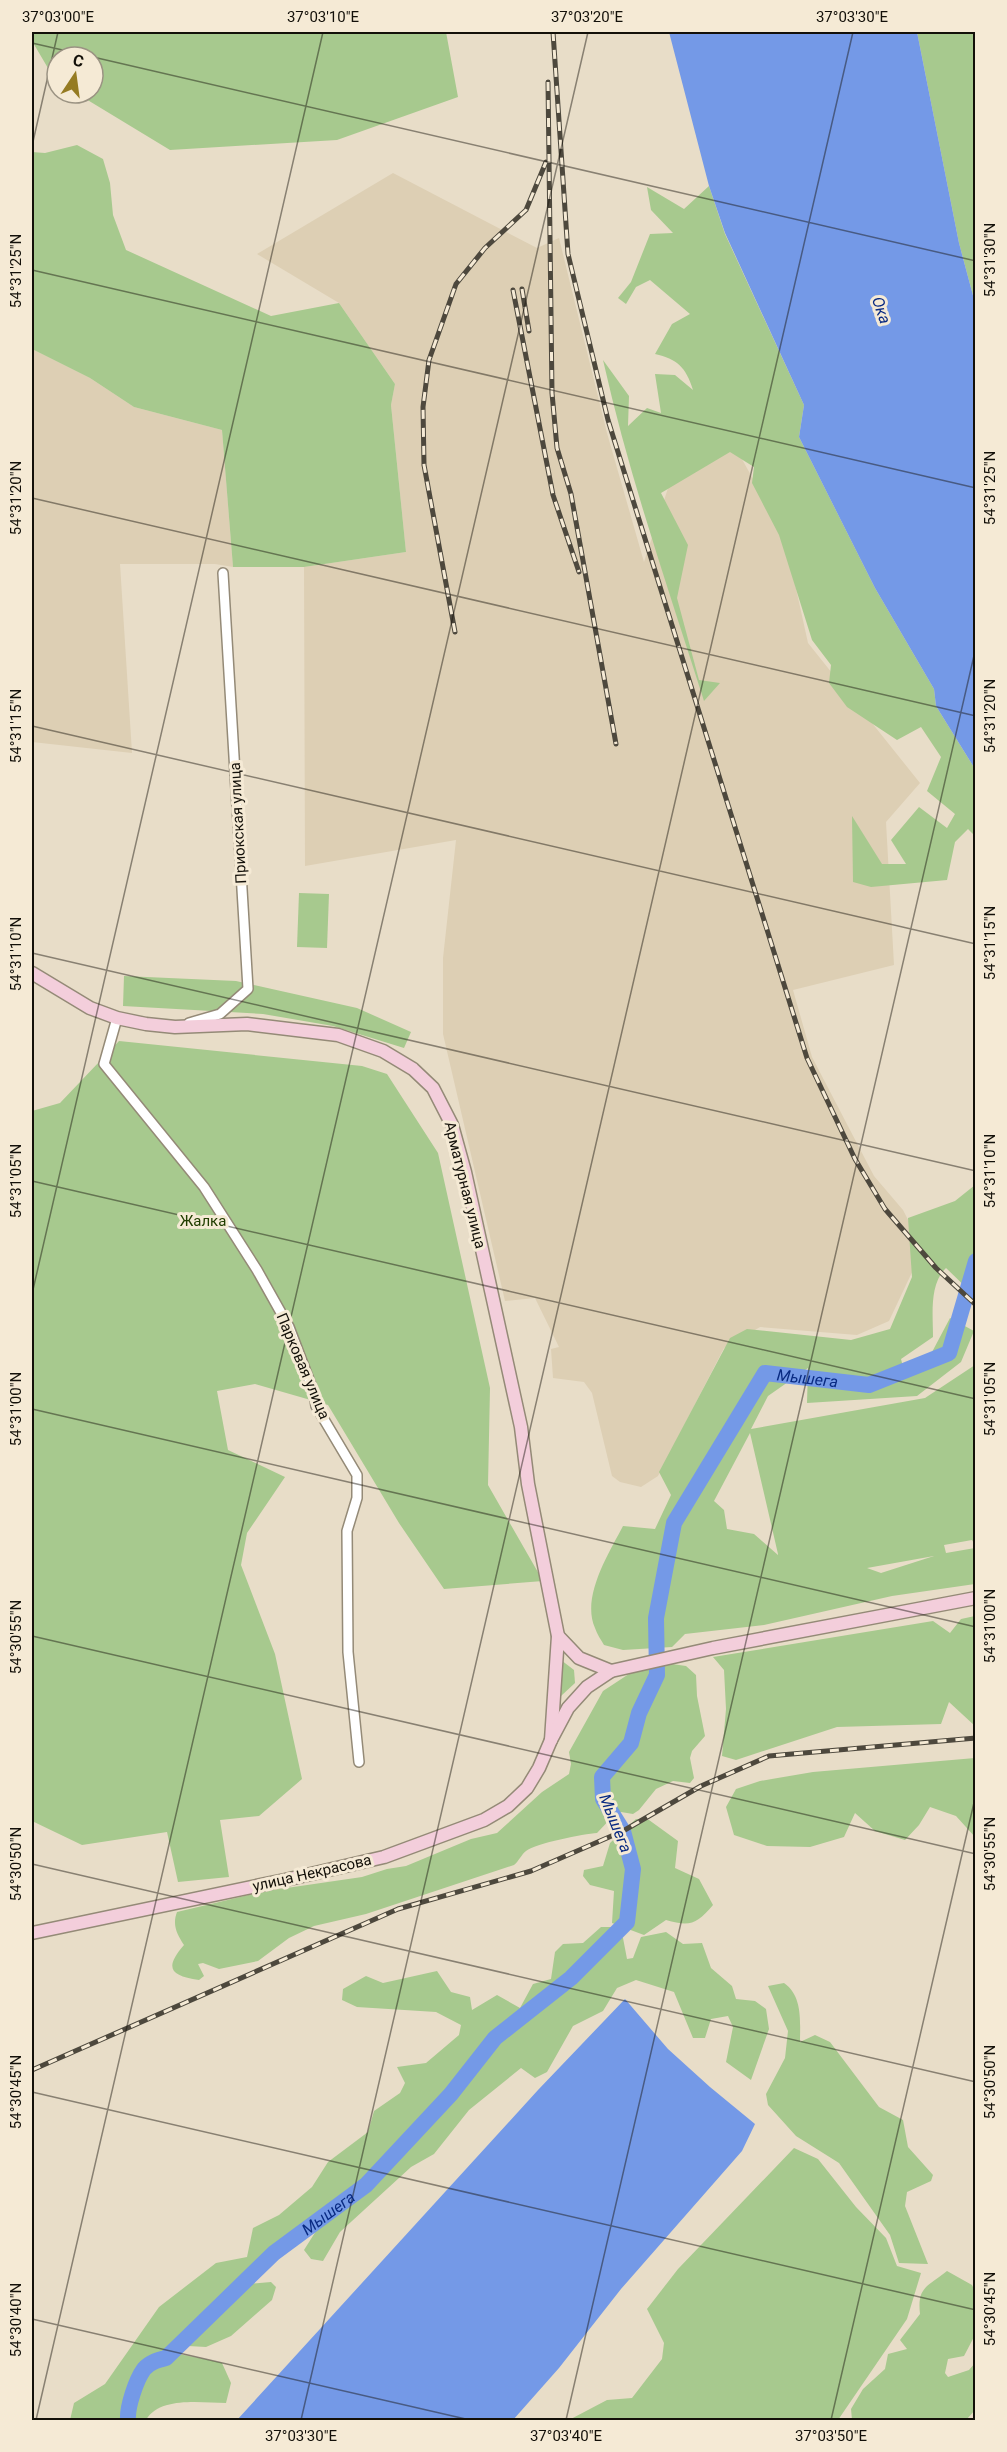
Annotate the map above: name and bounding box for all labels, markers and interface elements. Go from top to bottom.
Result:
text: 37°03'00"E [22,8,95,26]
text: 37°03'10"E [287,8,360,26]
text: 37°03'20"E [551,8,624,26]
text: 37°03'30"E [816,8,889,26]
north arrow [45,45,105,105]
text: С [71,50,85,71]
text: 54°31'30"N [981,223,999,297]
text: 54°31'25"N [7,234,25,308]
water label: Ока [868,294,895,326]
text: 54°31'25"N [981,451,999,525]
text: 54°31'20"N [7,461,25,535]
text: 54°31'20"N [981,679,999,753]
text: 54°31'15"N [7,689,25,763]
street label: Приокская улица [226,762,250,884]
text: 54°31'15"N [981,906,999,980]
text: 54°31'10"N [7,917,25,991]
street label: Арматурная улица [441,1120,489,1250]
text: 54°31'10"N [981,1134,999,1208]
text: 54°31'05"N [7,1144,25,1218]
park label: Жалка [180,1212,226,1230]
street label: Парковая улица [273,1310,333,1422]
text: 54°31'05"N [981,1362,999,1436]
water label: Мышега [776,1365,839,1391]
text: 54°31'00"N [7,1372,25,1446]
text: 54°31'00"N [981,1589,999,1663]
text: 54°30'55"N [7,1600,25,1674]
water label: Мышега [595,1791,636,1855]
text: 54°30'55"N [981,1817,999,1891]
text: 54°30'50"N [7,1827,25,1901]
street label: улица Некрасова [251,1851,373,1895]
text: 54°30'50"N [981,2045,999,2119]
text: 54°30'45"N [7,2055,25,2129]
water label: Мышега [298,2188,359,2239]
text: 54°30'45"N [981,2272,999,2346]
text: 54°30'40"N [7,2283,25,2357]
text: 37°03'30"E [265,2427,338,2445]
text: 37°03'40"E [530,2427,603,2445]
text: 37°03'50"E [795,2427,868,2445]

